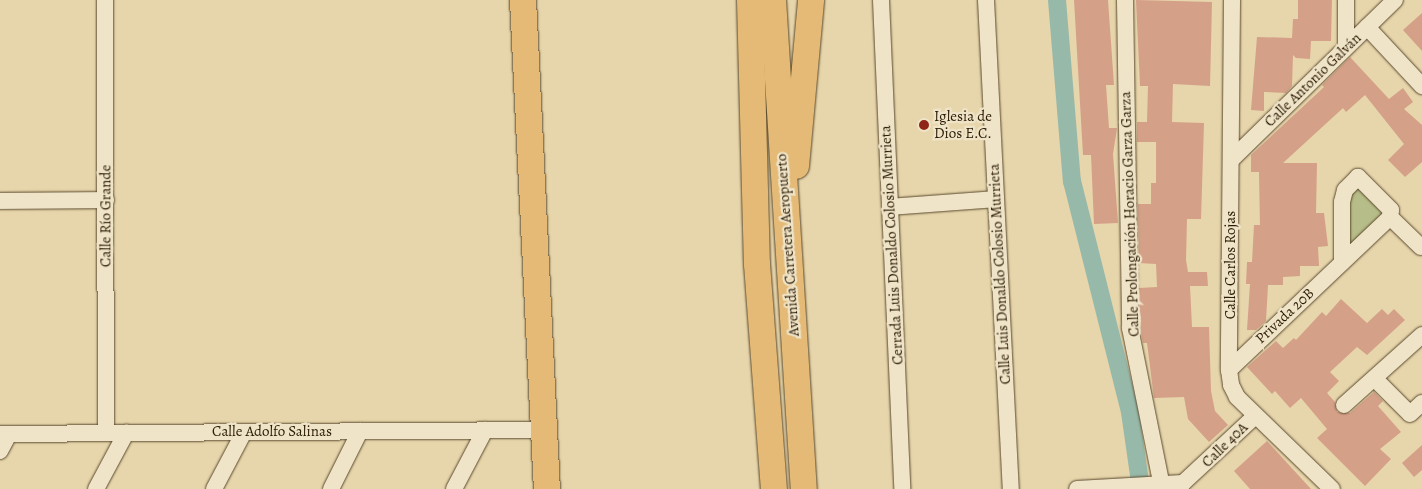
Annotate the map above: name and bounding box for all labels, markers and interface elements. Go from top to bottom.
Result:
street label: Calle Antonio Galván [1261,29,1365,131]
street label: Calle Prolongación Horacio Garza Garza [1117,91,1143,337]
place label: Iglesia de Dios E.C. [934,107,992,142]
marker: Iglesia de Dios E.C. [918,119,930,131]
street label: Cerrada Luis Donaldo Colosio Murrieta [877,125,907,365]
street label: Avenida Carretera Aeropuerto [773,153,803,337]
street label: Calle Luis Donaldo Colosio Murrieta [985,163,1015,385]
street label: Calle Río Grande [97,165,115,267]
street label: Calle Carlos Rojas [1222,211,1240,319]
street label: Privada 20B [1252,284,1318,348]
street label: Calle 40A [1198,419,1252,471]
street label: Calle Adolfo Salinas [212,423,332,441]

